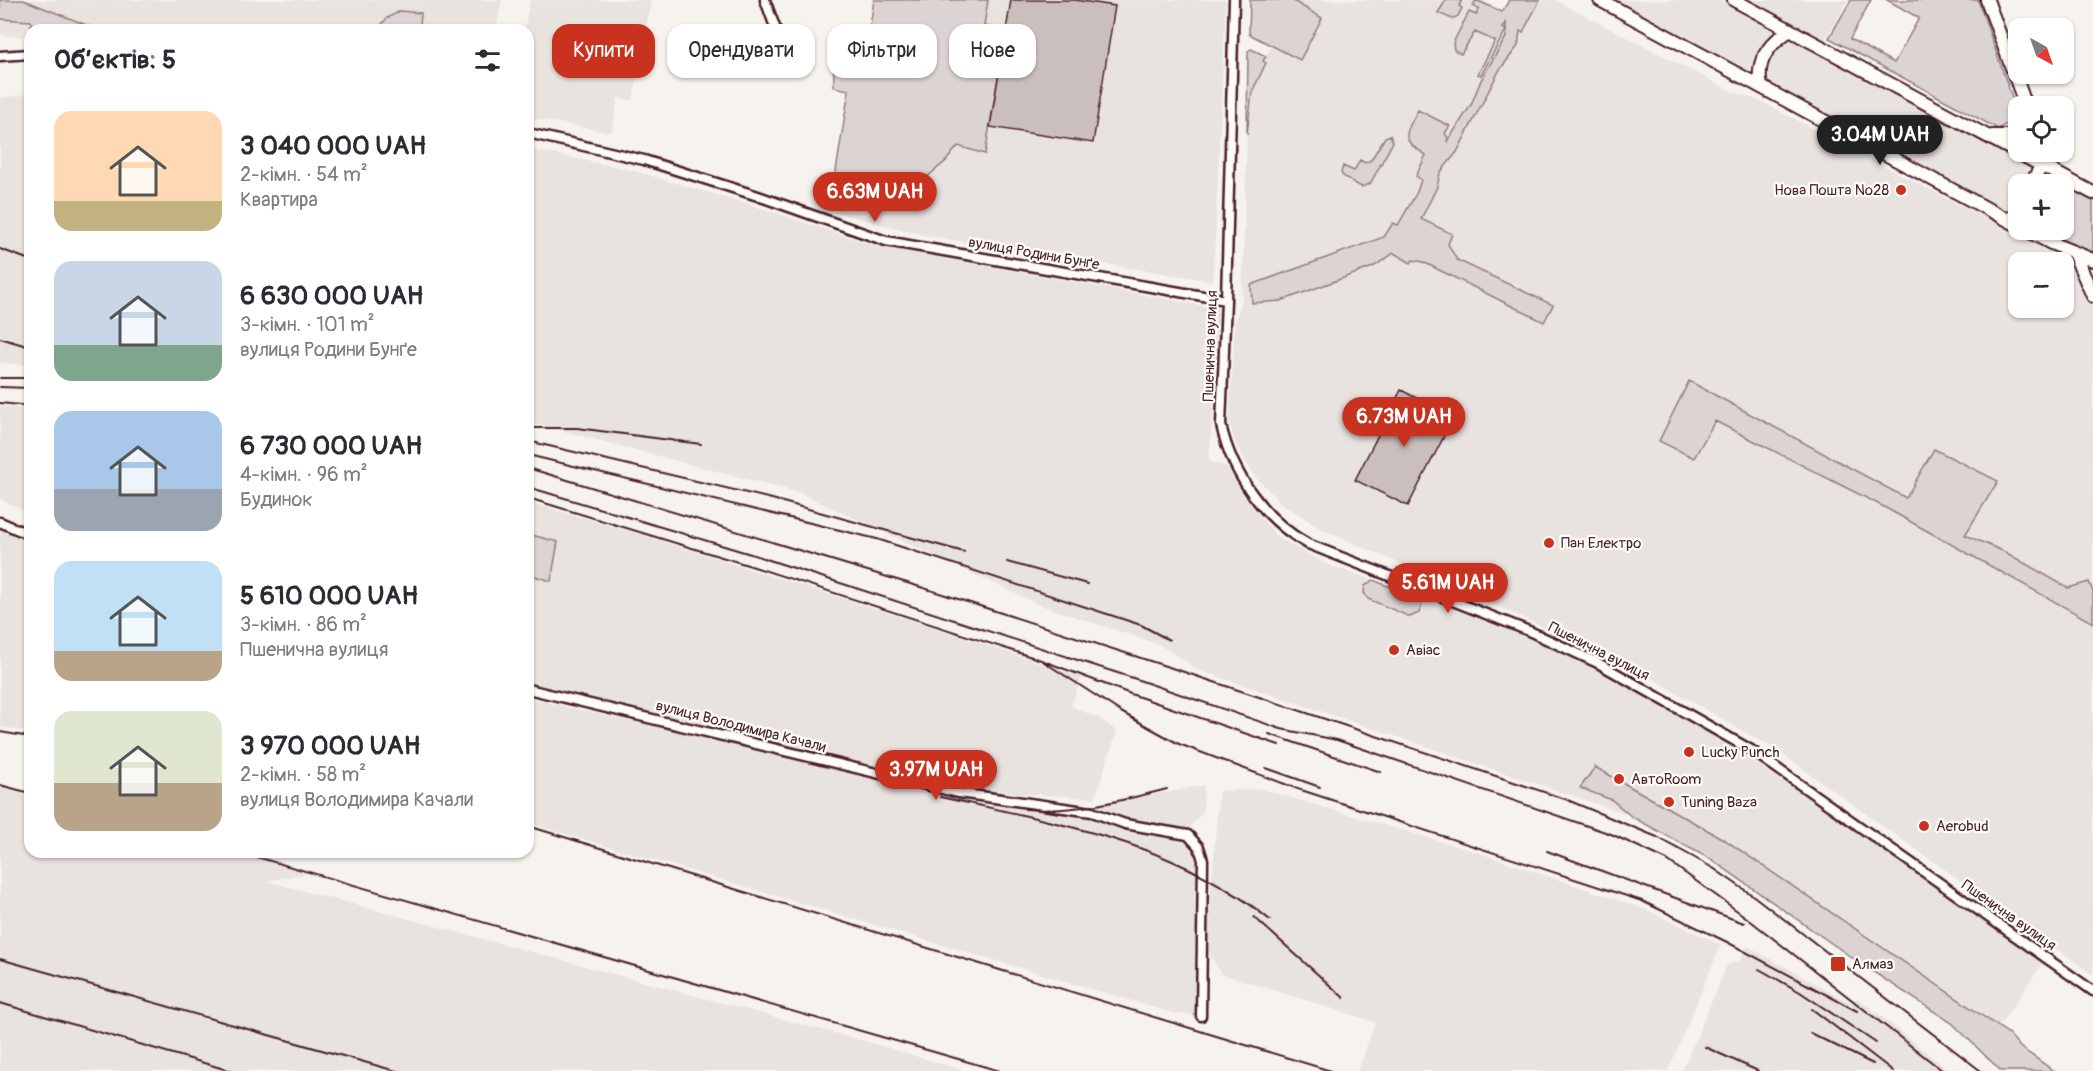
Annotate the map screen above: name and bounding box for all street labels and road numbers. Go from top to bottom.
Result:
street label: вулиця Родини Бунґе [967,233,1101,274]
street label: Пшенична вулиця [1199,290,1222,402]
street label: Пшенична вулиця [1545,618,1653,685]
street label: вулиця Володимира Качали [654,696,828,757]
street label: Пшенична вулиця [1958,876,2060,955]

